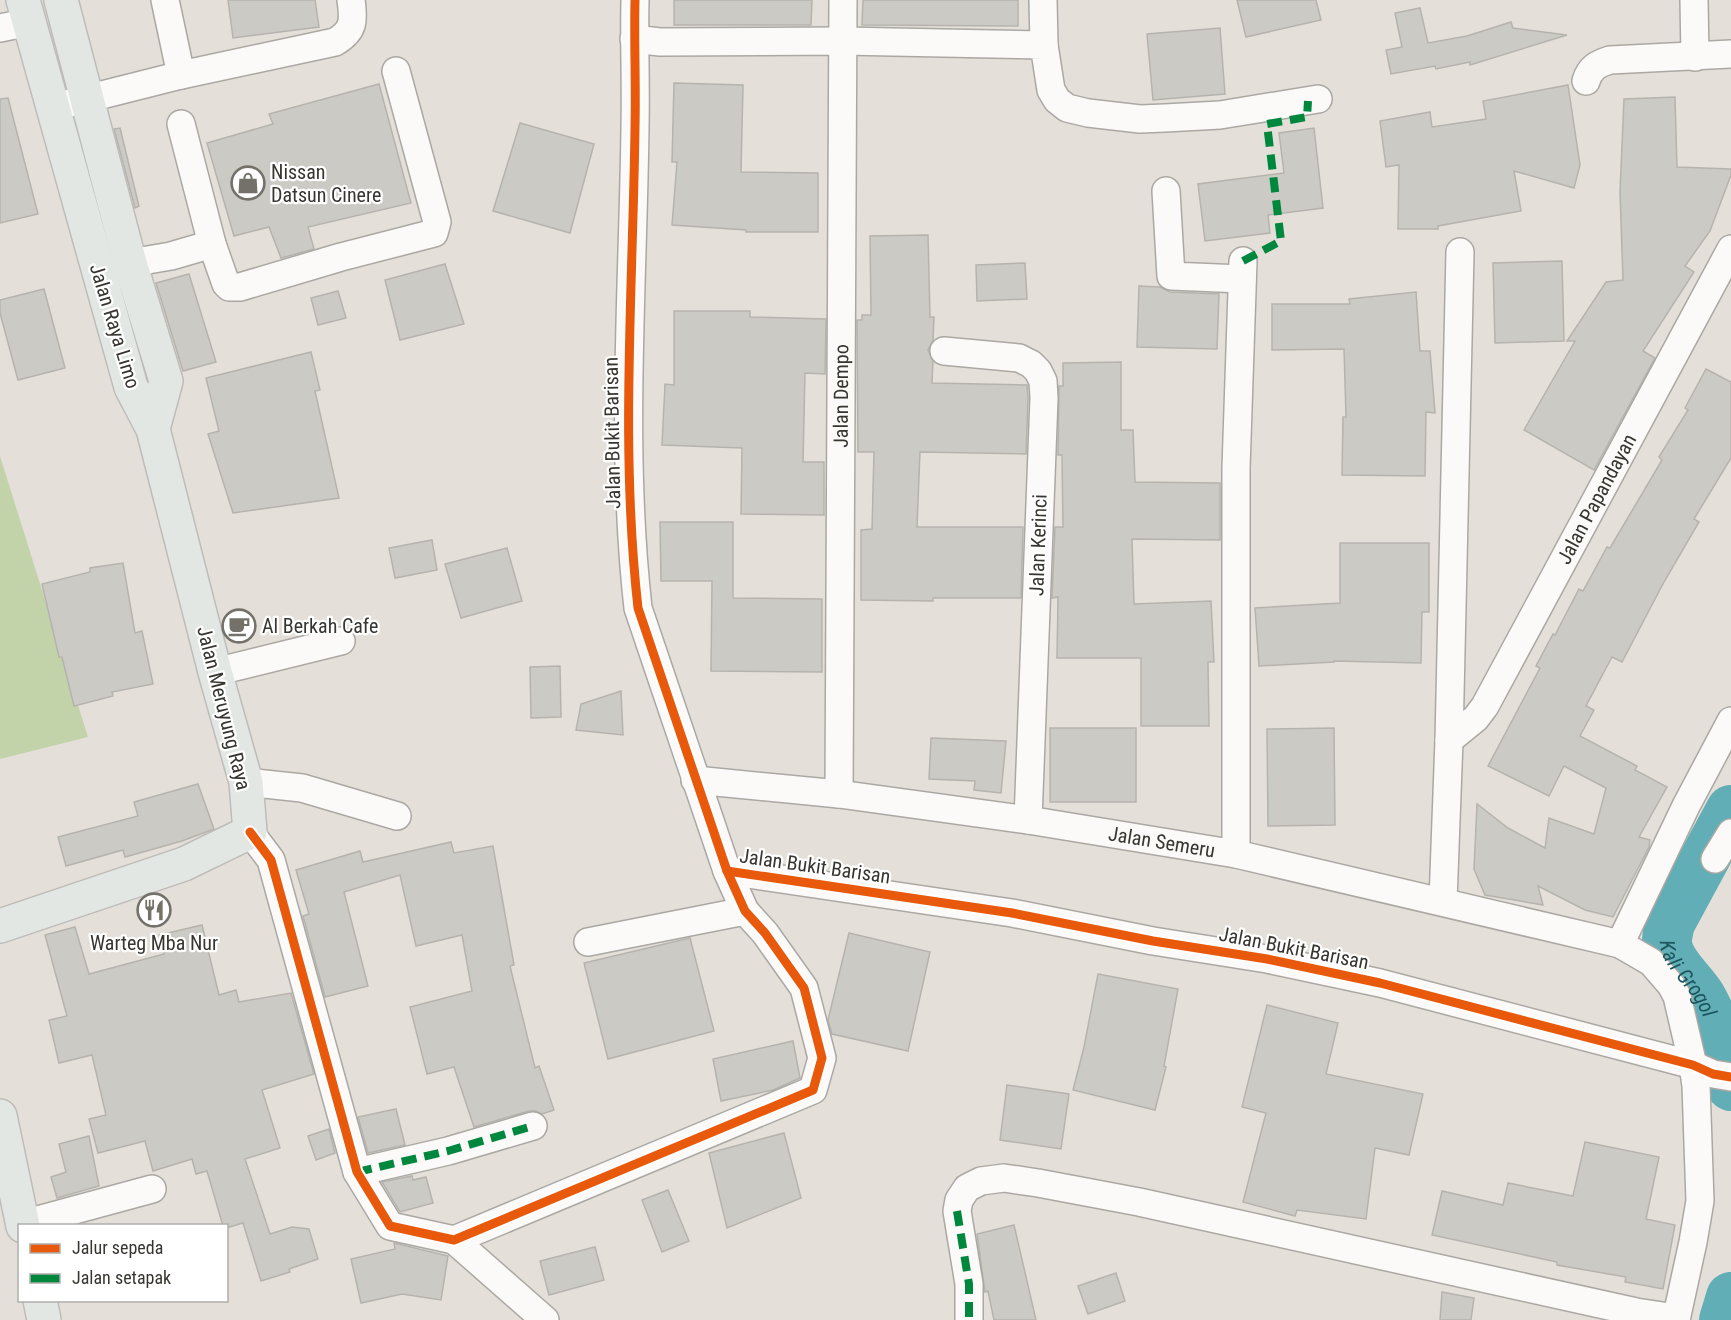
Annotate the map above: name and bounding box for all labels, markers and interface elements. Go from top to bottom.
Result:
place label: Nissan Datsun Cinere [271,160,381,207]
shop icon: Nissan Datsun Cinere [230,165,266,201]
street label: Jalan Raya Limo [85,261,145,391]
street label: Jalan Dempo [829,344,853,448]
street label: Jalan Bukit Barisan [599,357,625,509]
street label: Jalan Papandayan [1552,430,1641,568]
street label: Jalan Kerinci [1024,494,1052,596]
cafe icon: Al Berkah Cafe [221,608,257,644]
place label: Al Berkah Cafe [262,614,378,638]
street label: Jalan Meruyung Raya [192,624,256,792]
street label: Jalan Semeru [1107,821,1217,862]
street label: Jalan Bukit Barisan [738,844,892,888]
restaurant icon: Warteg Mba Nur [136,892,172,928]
street label: Jalan Bukit Barisan [1217,922,1371,974]
place label: Warteg Mba Nur [90,931,218,955]
water label: Kali Grogol [1655,938,1721,1021]
legend [18,1224,228,1302]
text: Jalur sepeda [72,1237,163,1258]
text: Jalan setapak [72,1267,171,1288]

